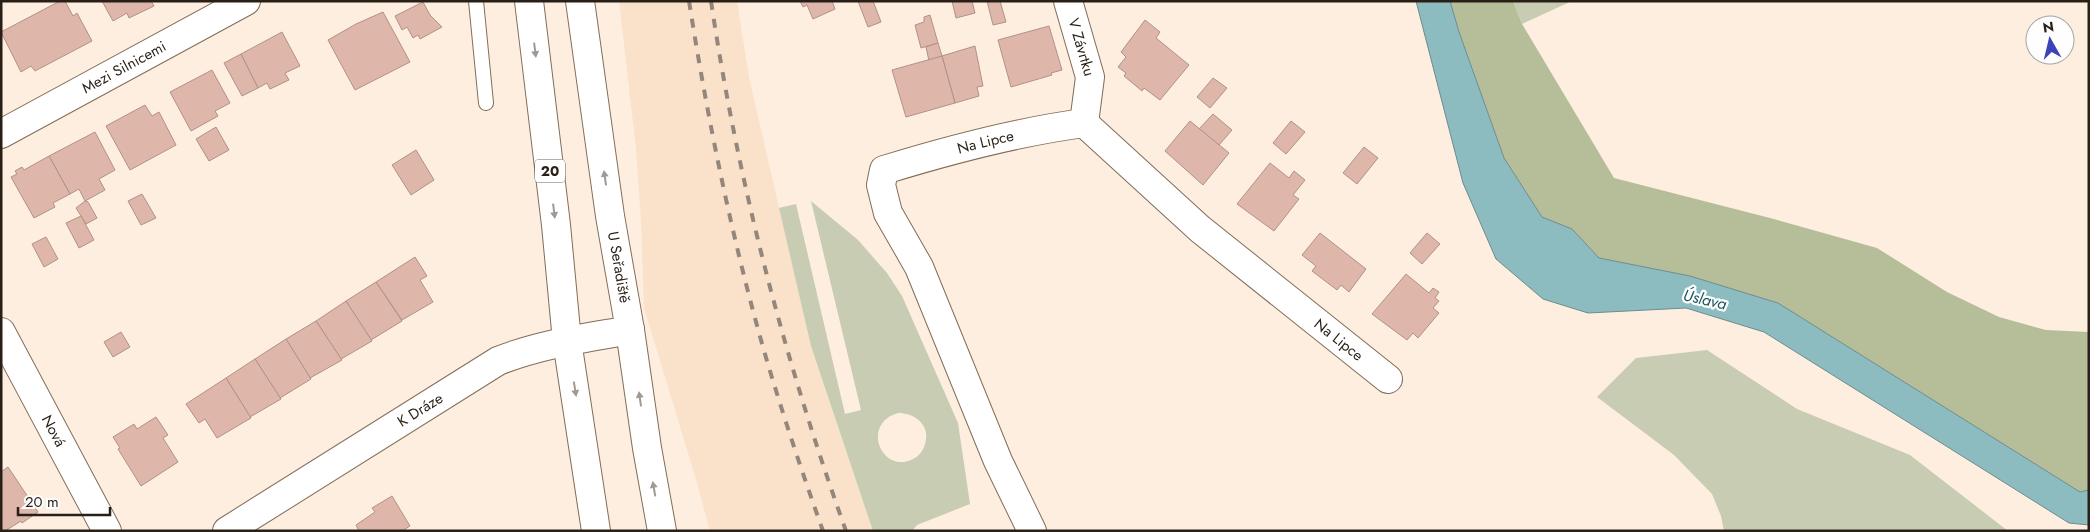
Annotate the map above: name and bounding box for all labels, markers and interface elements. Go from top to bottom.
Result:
street label: V Závrtku [1063,15,1100,79]
north arrow [2025,15,2075,65]
text: N [2041,16,2055,38]
street label: Mezi Silnicemi [78,35,170,99]
one-way arrow [531,42,539,58]
street label: Na Lipce [955,125,1016,159]
road number: 20 [535,160,565,182]
one-way arrow [600,170,608,186]
one-way arrow [550,203,558,219]
street label: U Seřadiště [602,230,636,305]
water label: Úslava [1681,283,1729,316]
street label: Na Lipce [1309,313,1368,366]
one-way arrow [571,382,579,398]
street label: K Dráze [393,387,447,432]
one-way arrow [636,391,644,407]
street label: Nová [36,411,71,451]
one-way arrow [650,481,658,497]
scale bar [18,484,110,516]
text: 20 m [25,491,59,513]

